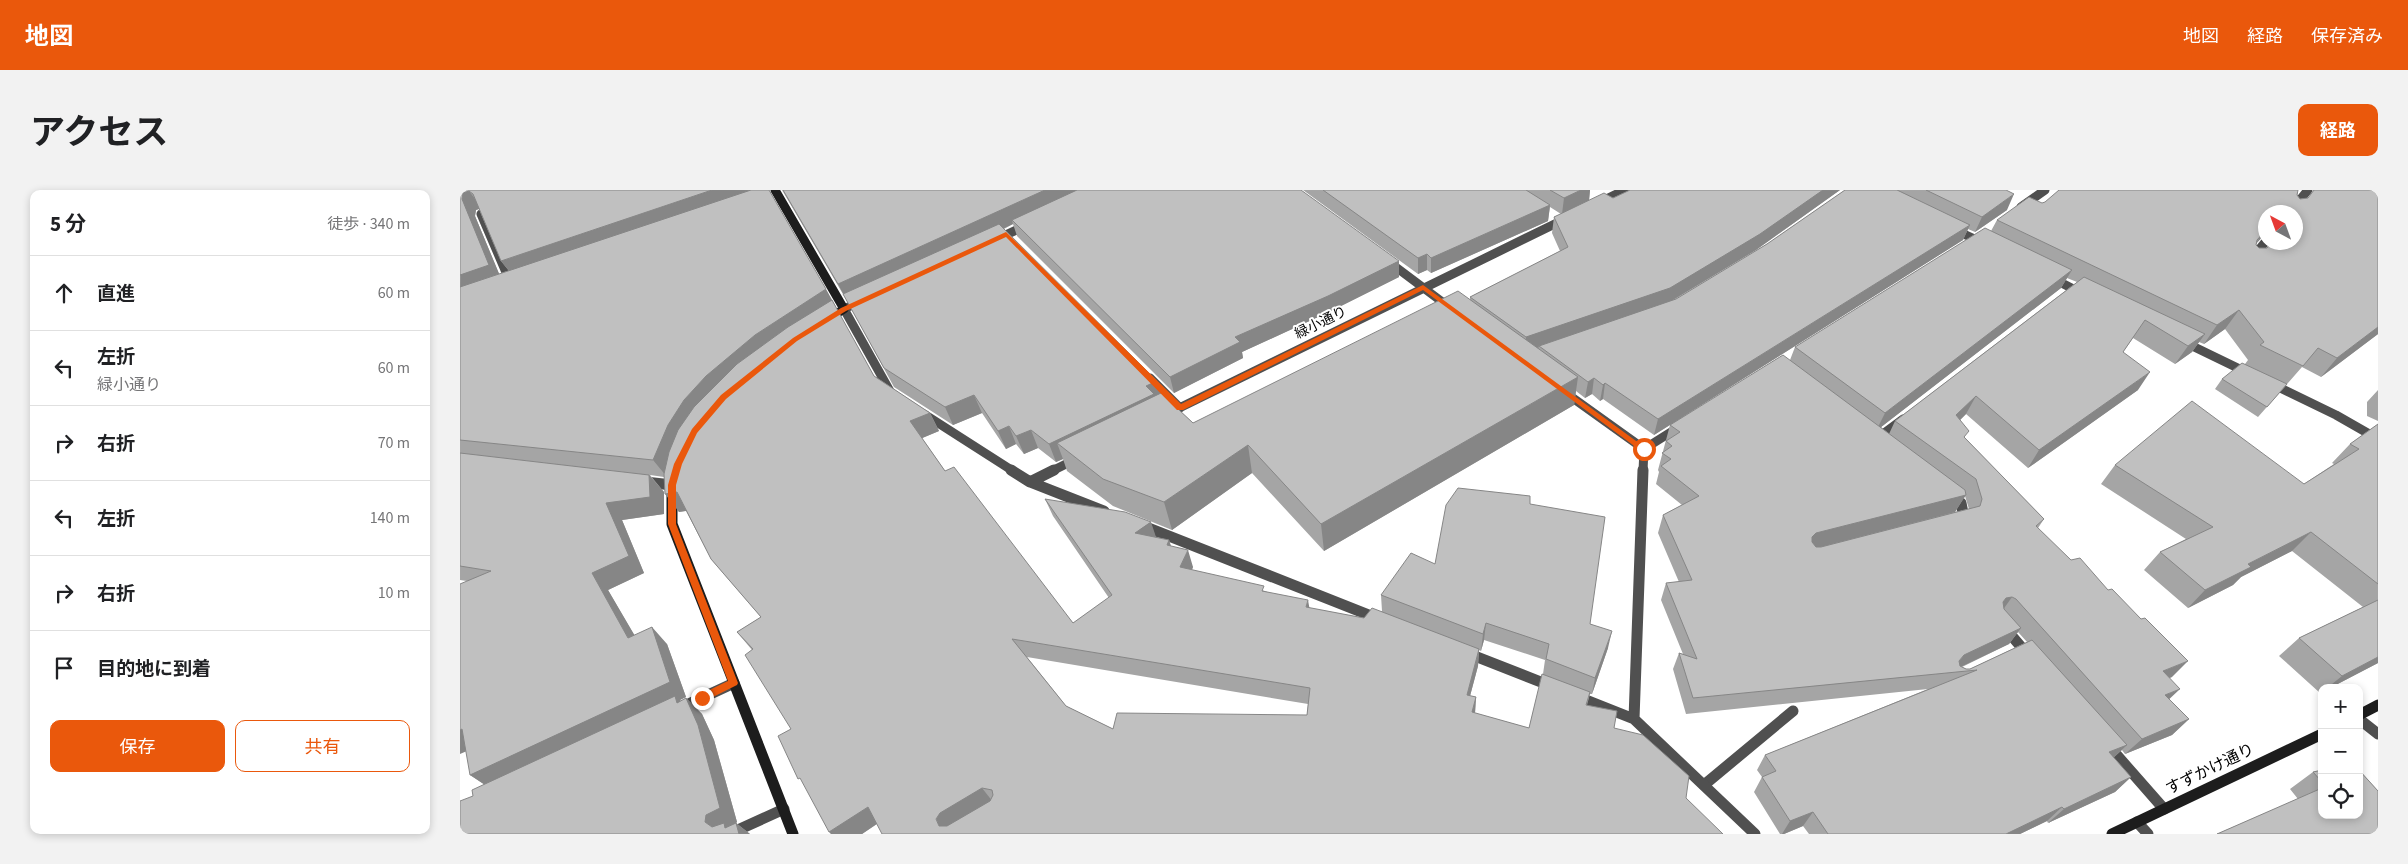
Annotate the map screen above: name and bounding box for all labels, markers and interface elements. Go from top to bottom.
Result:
text: 地図 [25,19,73,54]
text: 地図 [2183,24,2219,49]
text: 経路 [2247,24,2283,49]
text: 保存済み [2311,24,2383,49]
button: 経路 [2298,104,2378,156]
text: アクセス [30,108,168,158]
north arrow [2258,205,2303,250]
text: 5 分 [50,209,86,239]
text: 徒歩 · 340 m [327,213,410,235]
icon: ahead [50,279,78,307]
text: 直進 [97,281,135,308]
text: 60 m [378,282,410,304]
street label: 緑小通り [1291,302,1351,344]
text: 左折 [97,344,135,371]
icon: left [50,354,78,382]
text: 60 m [378,357,410,379]
text: 緑小通り [97,374,161,396]
icon: right [50,429,78,457]
text: 右折 [97,431,135,458]
text: 70 m [378,432,410,454]
route start [1633,438,1656,461]
icon: left [50,504,78,532]
text: 左折 [97,506,135,533]
text: 140 m [370,507,410,529]
icon: right [50,579,78,607]
text: 右折 [97,581,135,608]
text: 10 m [378,582,410,604]
icon: arrive [50,654,78,682]
text: 目的地に到着 [97,656,211,683]
map controls [2318,684,2363,819]
button: + [2318,684,2363,729]
route end [691,687,714,710]
button: 保存 [50,720,225,772]
button: 共有 [235,720,410,772]
button: − [2318,729,2363,774]
street label: すずかけ通り [2162,738,2258,800]
button: locate [2318,774,2363,819]

